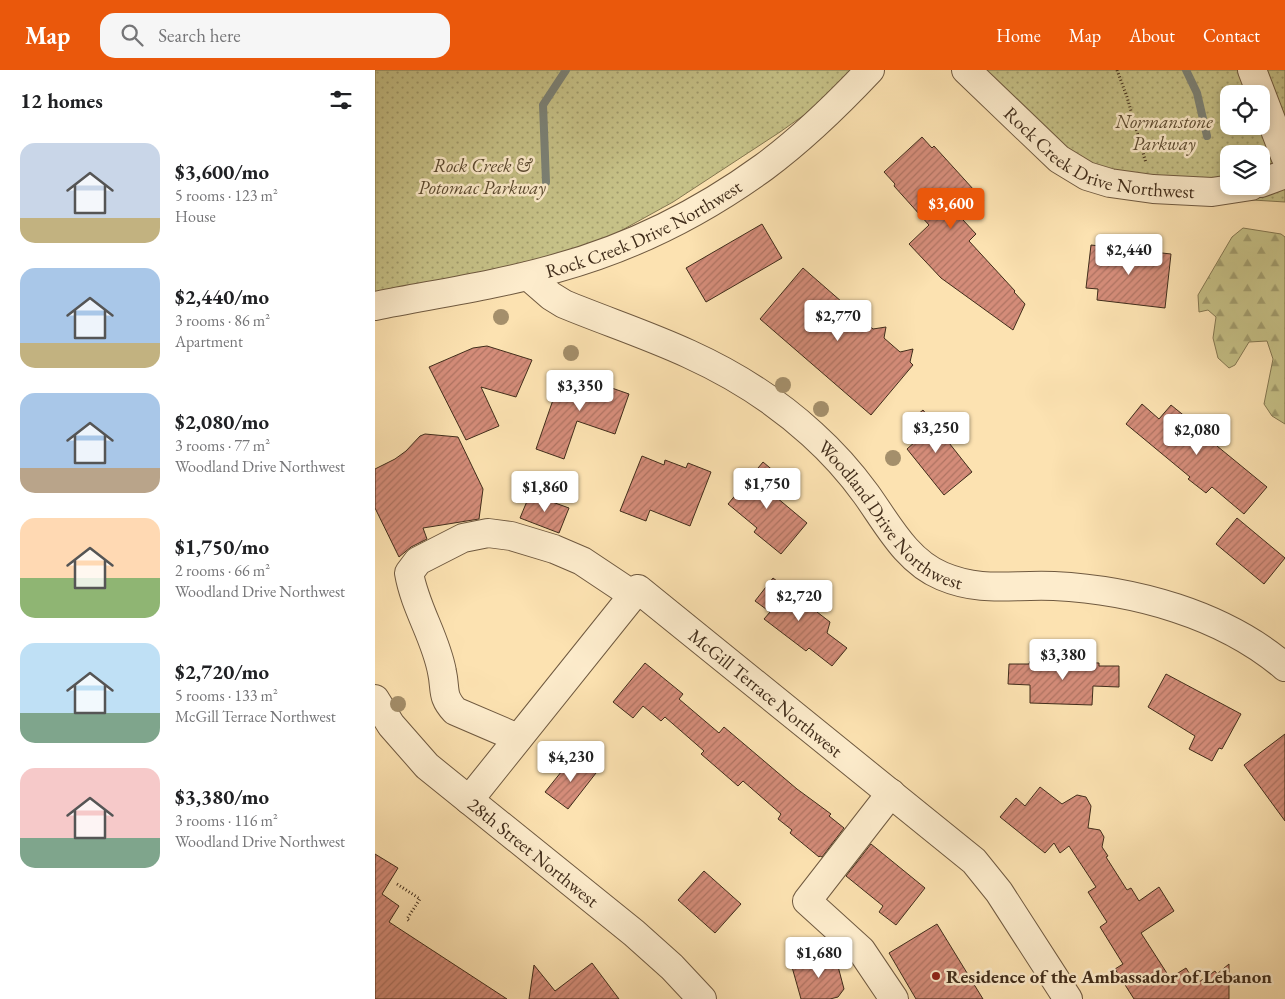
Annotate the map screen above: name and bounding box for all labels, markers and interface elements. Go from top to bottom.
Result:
search box [100,13,450,58]
text: Map [25,20,70,51]
icon: search [118,21,146,49]
text: Search here [158,23,241,48]
text: Home [996,24,1041,47]
text: Map [1069,24,1101,47]
text: About [1129,24,1175,47]
text: Contact [1203,24,1260,47]
map controls [1220,85,1270,195]
button: locate [1220,85,1270,135]
icon: filters [327,86,355,114]
text: 12 homes [20,87,103,114]
street label: Rock Creek Drive Northwest [998,101,1195,204]
park label: Normanstone Parkway [1114,109,1213,156]
button: layers [1220,145,1270,195]
park label: Rock Creek & Potomac Parkway [418,153,546,200]
text: $3,600/mo [175,158,269,185]
icon: home [60,163,120,223]
street label: Rock Creek Drive Northwest [543,174,747,284]
text: 5 rooms · 123 m² [175,185,278,206]
pin: $3,600 [910,188,992,230]
text: $3,600 [928,193,974,214]
text: House [175,206,216,227]
pin: $2,440 [1088,234,1170,276]
text: $2,440 [1106,239,1152,260]
text: $2,440/mo [175,283,269,310]
icon: home [60,288,120,348]
pin: $2,770 [797,300,879,342]
text: $2,770 [815,305,861,326]
text: 3 rooms · 86 m² [175,310,270,331]
text: Apartment [175,331,243,352]
pin: $3,350 [539,370,621,412]
text: $3,350 [557,375,603,396]
text: $2,080/mo [175,408,269,435]
pin: $3,250 [895,412,977,454]
icon: home [60,413,120,473]
pin: $2,080 [1156,414,1238,456]
text: $3,250 [913,417,959,438]
text: $2,080 [1174,419,1220,440]
street label: Woodland Drive Northwest [813,434,965,595]
text: 3 rooms · 77 m² [175,435,270,456]
text: Woodland Drive Northwest [175,456,345,477]
pin: $1,750 [726,468,808,510]
pin: $1,860 [504,470,586,513]
text: $1,750 [744,473,790,494]
text: $1,860 [522,476,568,497]
text: $1,750/mo [175,533,269,560]
icon: home [60,538,120,598]
text: 2 rooms · 66 m² [175,560,270,581]
pin: $2,720 [758,580,840,622]
text: Woodland Drive Northwest [175,581,345,602]
text: $2,720 [776,585,822,606]
street label: McGill Terrace Northwest [683,623,848,763]
pin: $3,380 [1022,638,1104,681]
text: $3,380 [1040,644,1086,665]
text: $2,720/mo [175,658,269,685]
icon: home [60,663,120,723]
text: 5 rooms · 133 m² [175,685,278,706]
text: McGill Terrace Northwest [175,706,336,727]
pin: $4,230 [530,740,612,783]
text: $4,230 [548,746,594,767]
text: $3,380/mo [175,783,269,810]
icon: home [60,788,120,848]
street label: 28th Street Northwest [462,792,604,913]
text: 3 rooms · 116 m² [175,810,278,831]
text: Woodland Drive Northwest [175,831,345,852]
pin: $1,680 [778,936,860,979]
text: $1,680 [796,942,842,963]
place label: Residence of the Ambassador of Lebanon [946,964,1272,989]
marker: Residence of the Ambassador of Lebanon [930,970,942,982]

